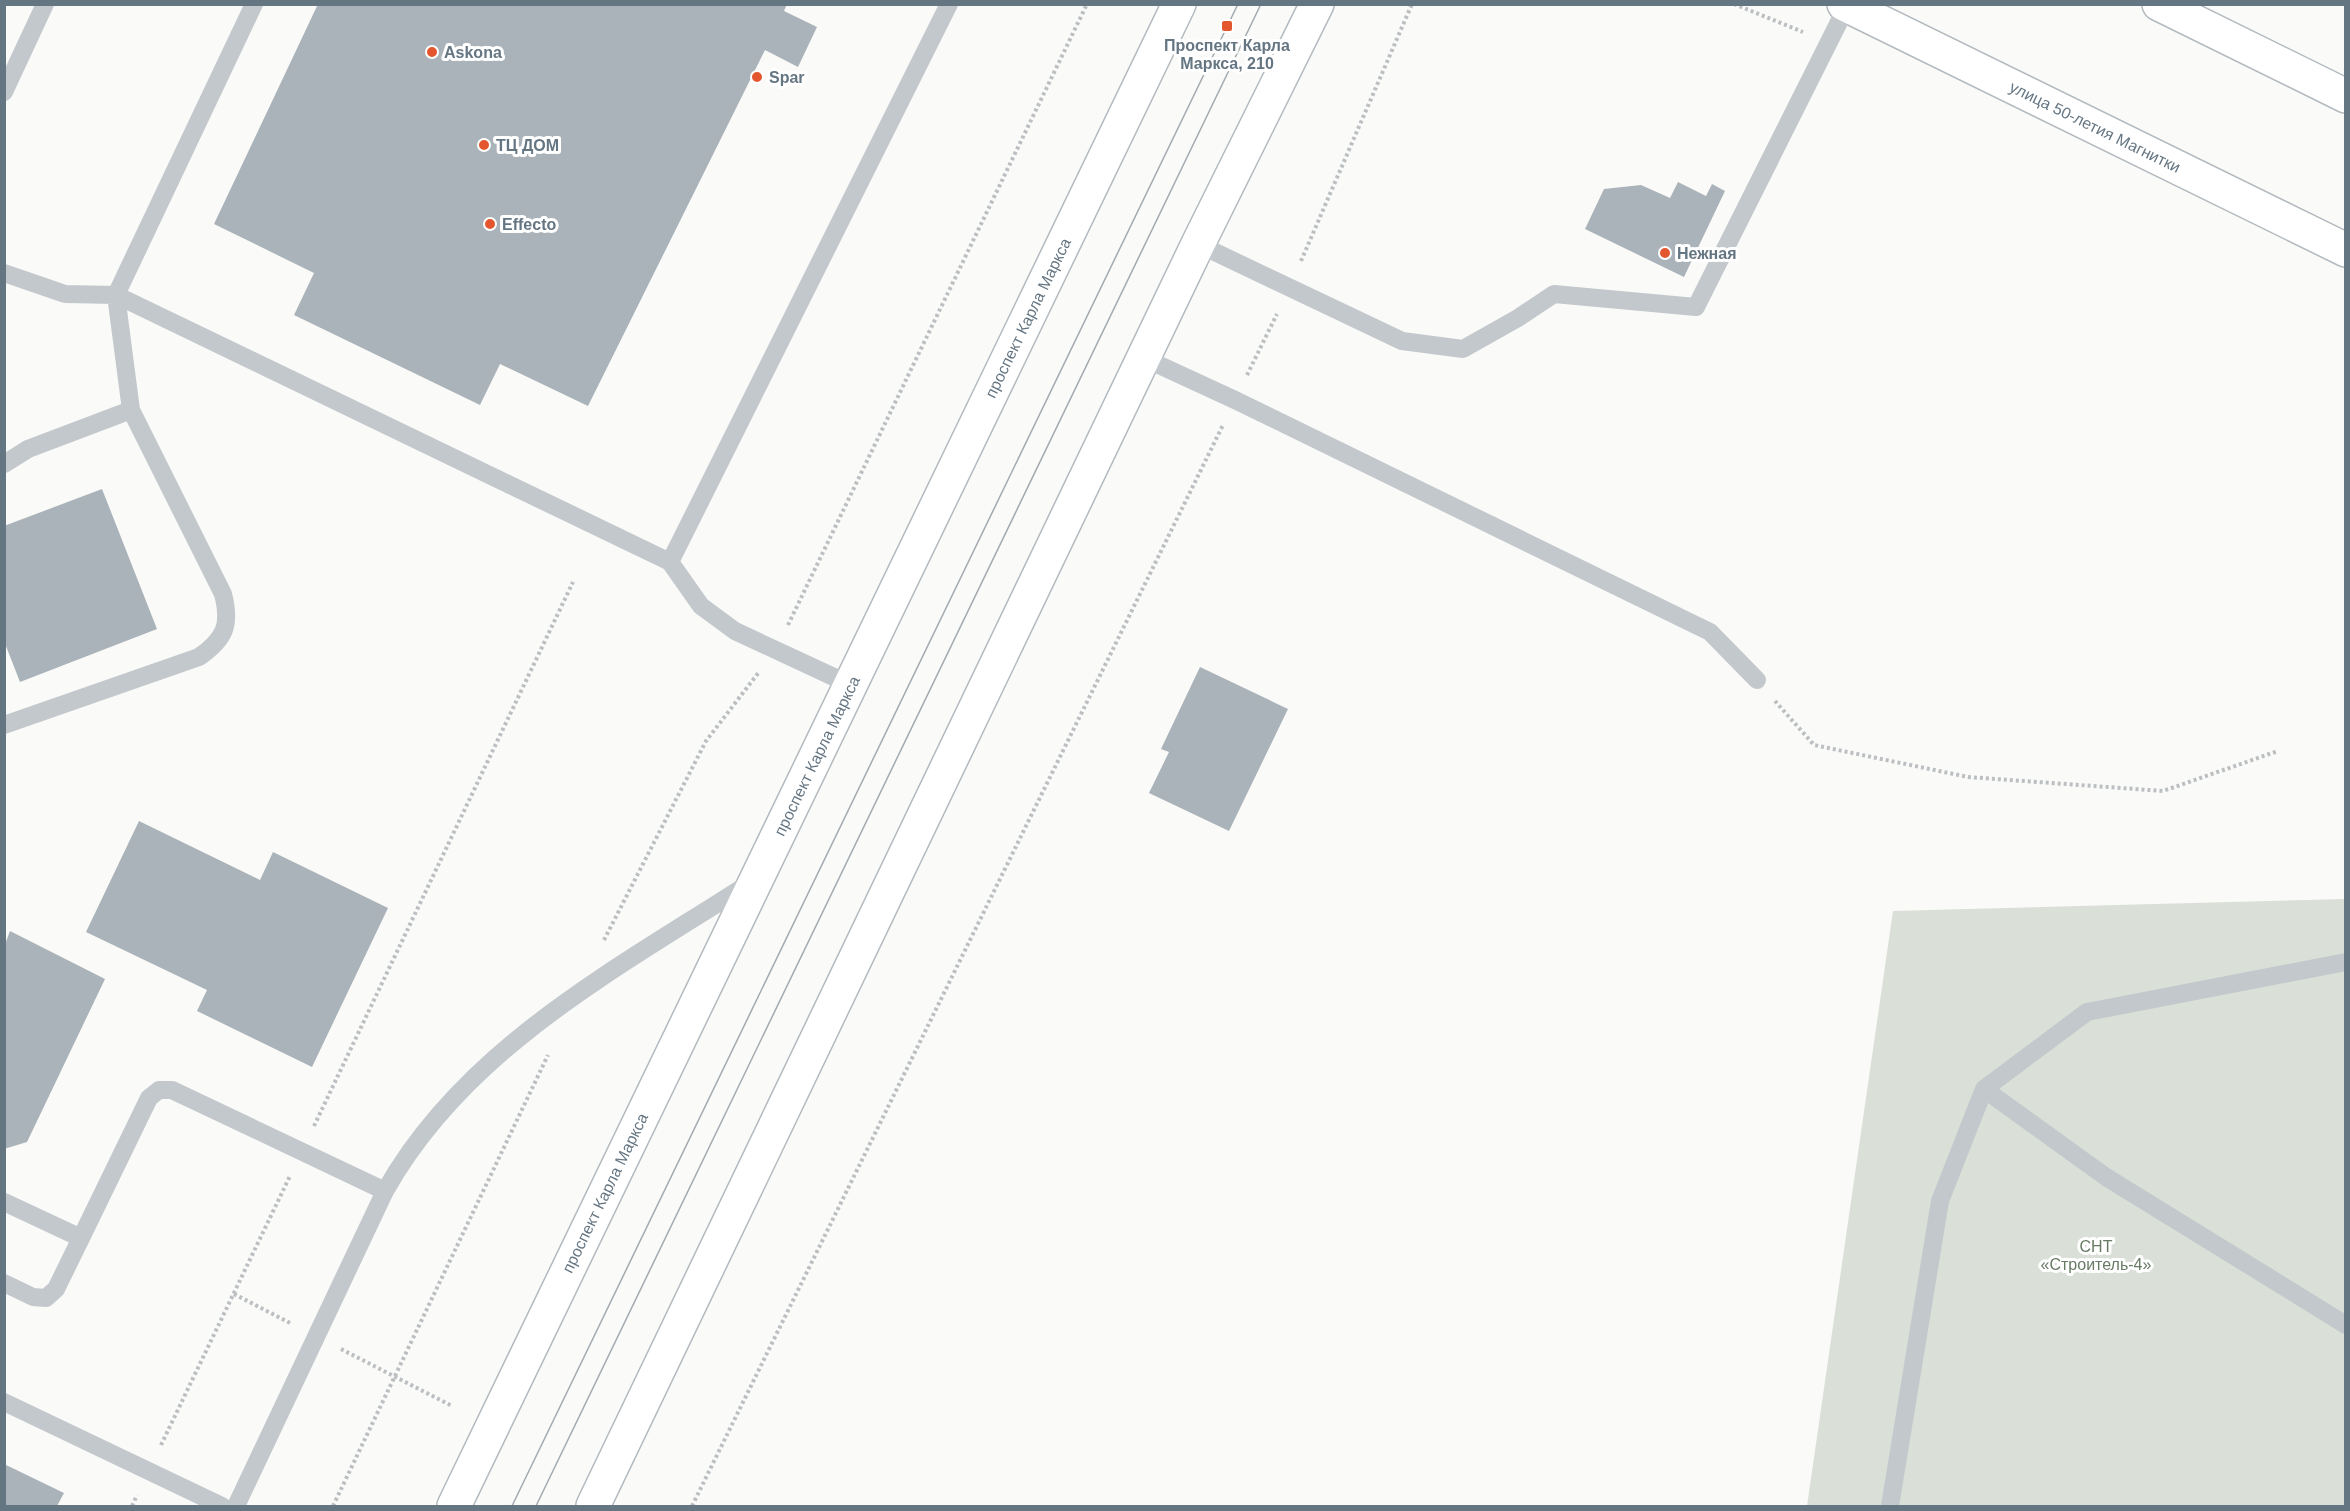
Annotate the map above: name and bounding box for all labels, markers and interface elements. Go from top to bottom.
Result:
marker: Проспект Карла Маркса, 210 [1220,19,1234,33]
place label: Проспект Карла Маркса, 210 [1164,37,1290,72]
place label: Askona [444,44,502,61]
marker: Askona [425,45,439,59]
place label: Spar [769,69,805,86]
marker: Spar [750,70,764,84]
street label: улица 50-летия Магнитки [2007,78,2183,176]
place label: ТЦ ДОМ [496,137,559,154]
marker: ТЦ ДОМ [477,138,491,152]
place label: Effecto [502,216,556,233]
marker: Effecto [483,217,497,231]
street label: проспект Карла Маркса [982,235,1074,401]
place label: Нежная [1677,245,1736,262]
marker: Нежная [1658,246,1672,260]
street label: проспект Карла Маркса [771,673,863,839]
street label: проспект Карла Маркса [559,1110,651,1276]
park label: СНТ «Строитель-4» [2041,1238,2152,1273]

